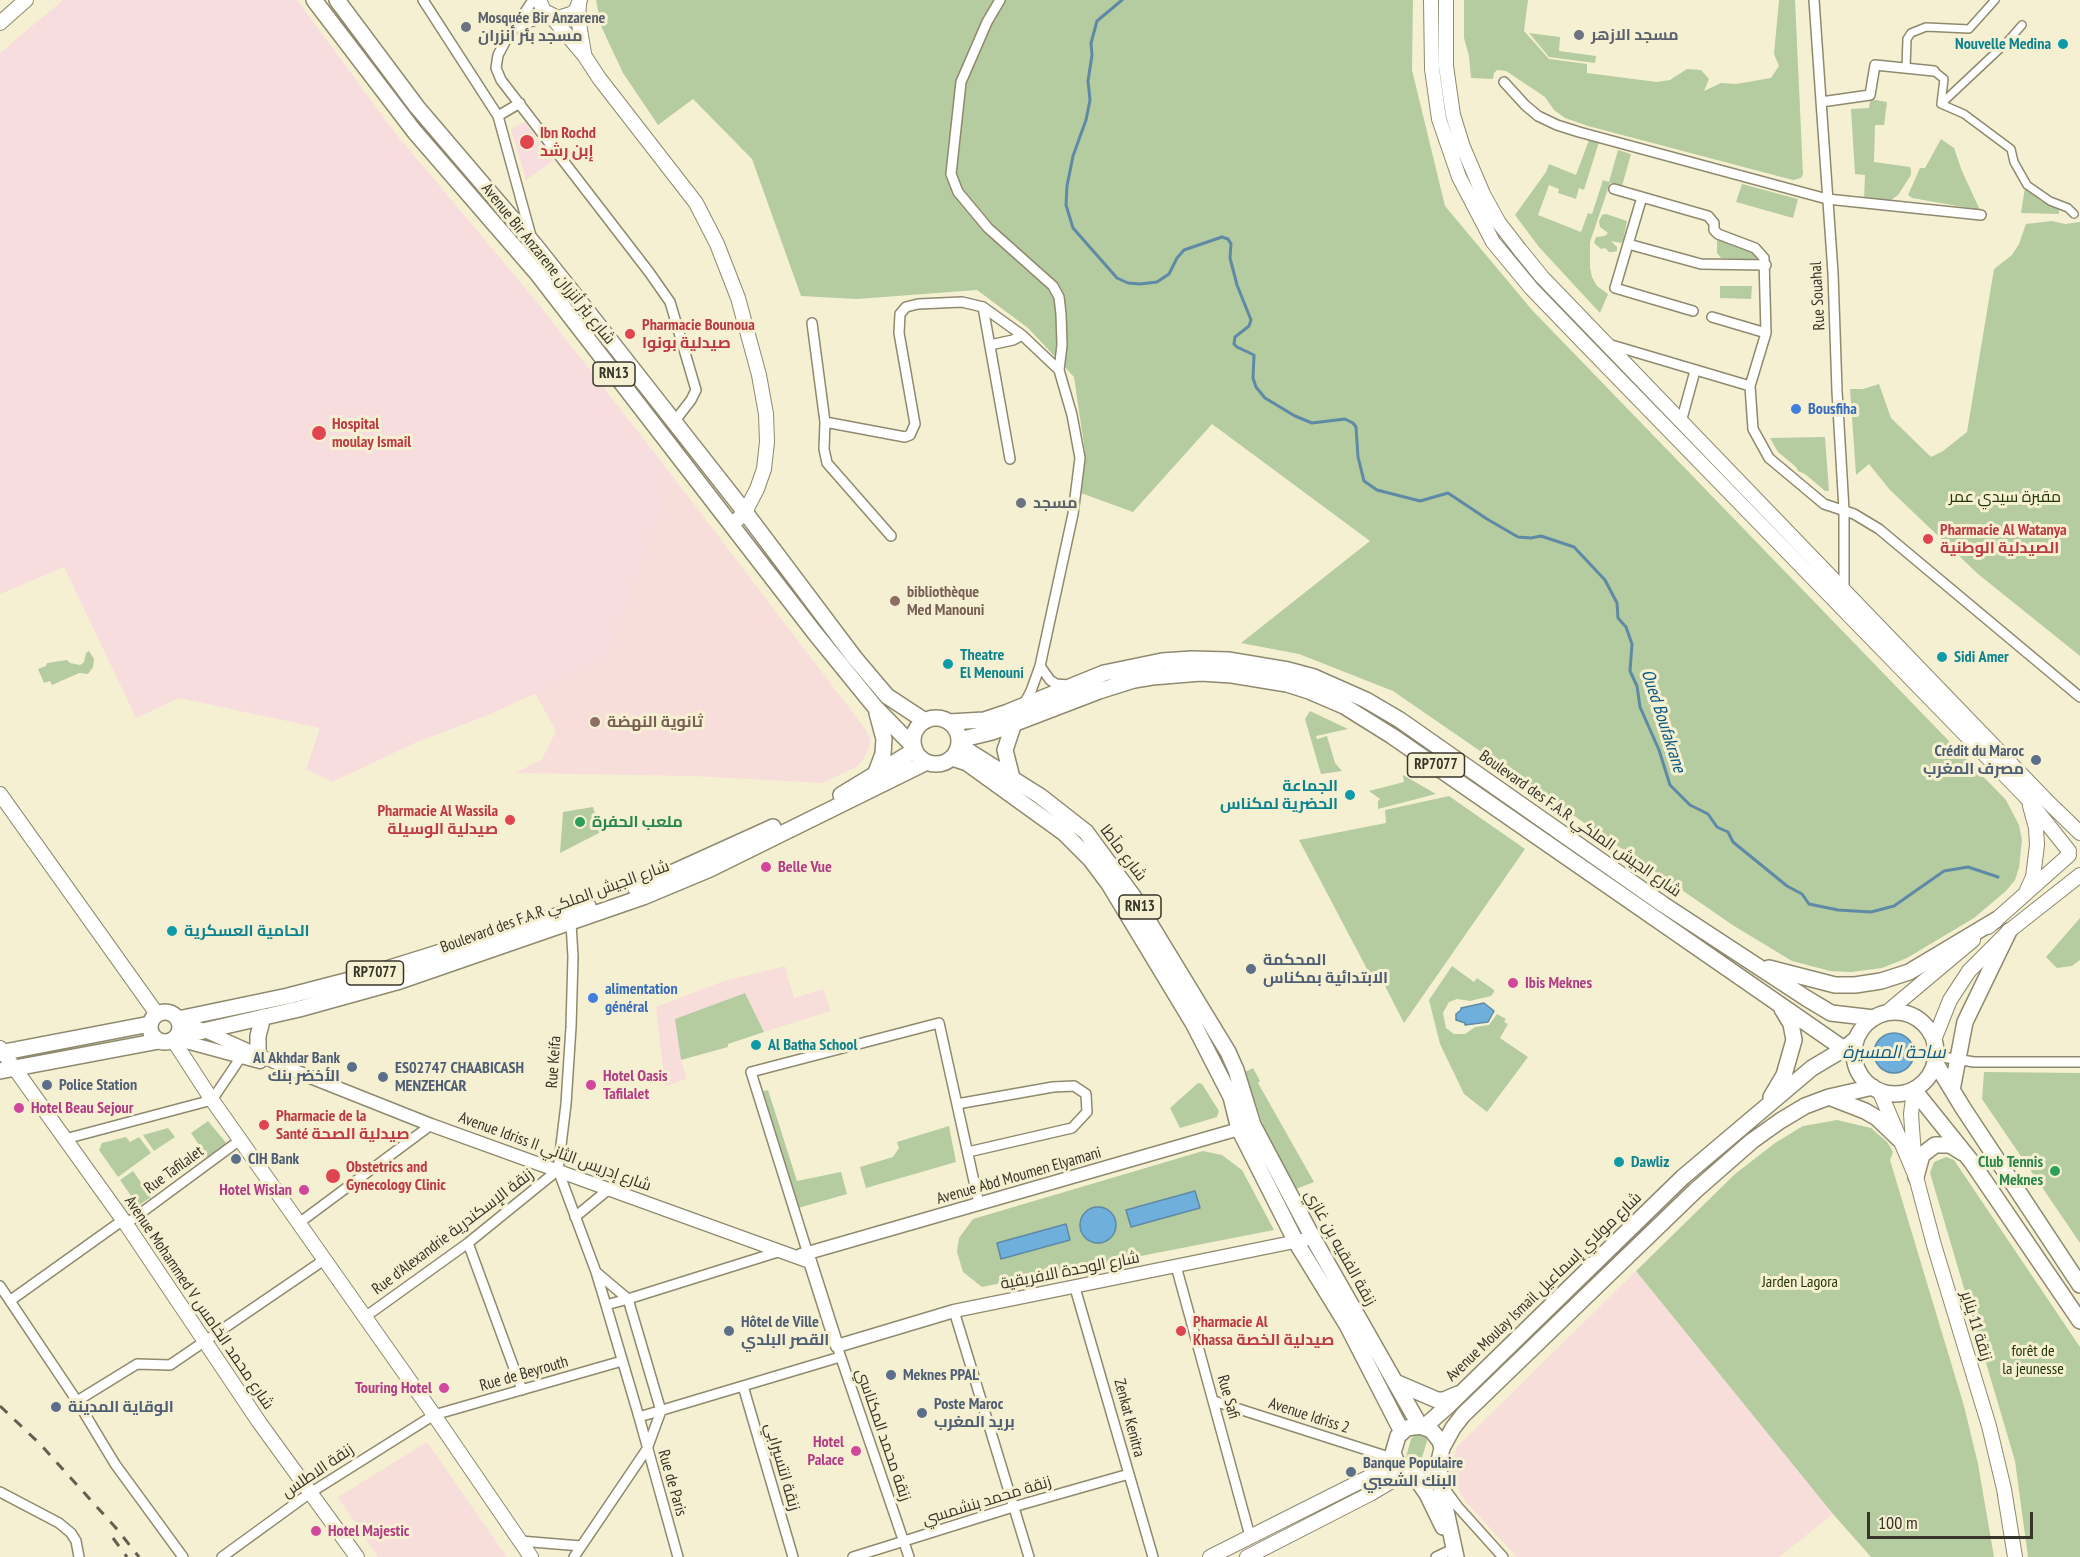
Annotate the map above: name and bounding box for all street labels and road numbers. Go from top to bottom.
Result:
street label: Avenue Bir Anzarene شارع بئر أنزران [477,180,619,348]
street label: Rue Souahal [1807,261,1829,331]
road number: RN13 [593,362,635,386]
street label: Boulevard des F.A.R شارع الجيش الملكي [1475,747,1685,901]
road number: RP7077 [1408,753,1464,777]
street label: شارع مآطا [1095,821,1151,885]
street label: Boulevard des F.A.R شارع الجيش الملكي [438,857,672,957]
road number: RN13 [1119,895,1161,919]
road number: RP7077 [346,961,404,985]
street label: Rue Keifa [543,1035,565,1089]
street label: Avenue Idriss II شارع إدريس الثاني [456,1108,654,1196]
street label: Rue Tafilalet [141,1142,207,1198]
street label: Avenue Abd Moumen Elyamani [934,1143,1104,1209]
street label: Rue d'Alexandrie زنقة الإسكندرية [368,1165,538,1299]
street label: زنقة الفقيه بن غازي [1300,1187,1380,1309]
street label: Avenue Moulay Ismail شارع مولاي إسماعيل [1442,1188,1646,1386]
street label: Avenue Mohammed V شارع محمد الخامس [120,1193,278,1413]
street label: شارع الوحدة الافريقية [999,1248,1141,1294]
street label: زنقة 11 يناير [1956,1289,1996,1363]
street label: Rue de Beyrouth [478,1352,570,1396]
street label: زنقة محمد المكناسي [851,1366,915,1504]
street label: Rue Safi [1213,1373,1243,1421]
street label: Zenkat Kenitra [1109,1377,1149,1459]
street label: Avenue Idriss 2 [1266,1394,1352,1438]
street label: زنقة انتسيرابي [760,1421,804,1513]
street label: زنقة الاطلس [278,1440,358,1502]
street label: Rue de Paris [653,1448,691,1518]
street label: زنقة محمد بنشمسي [920,1472,1054,1530]

